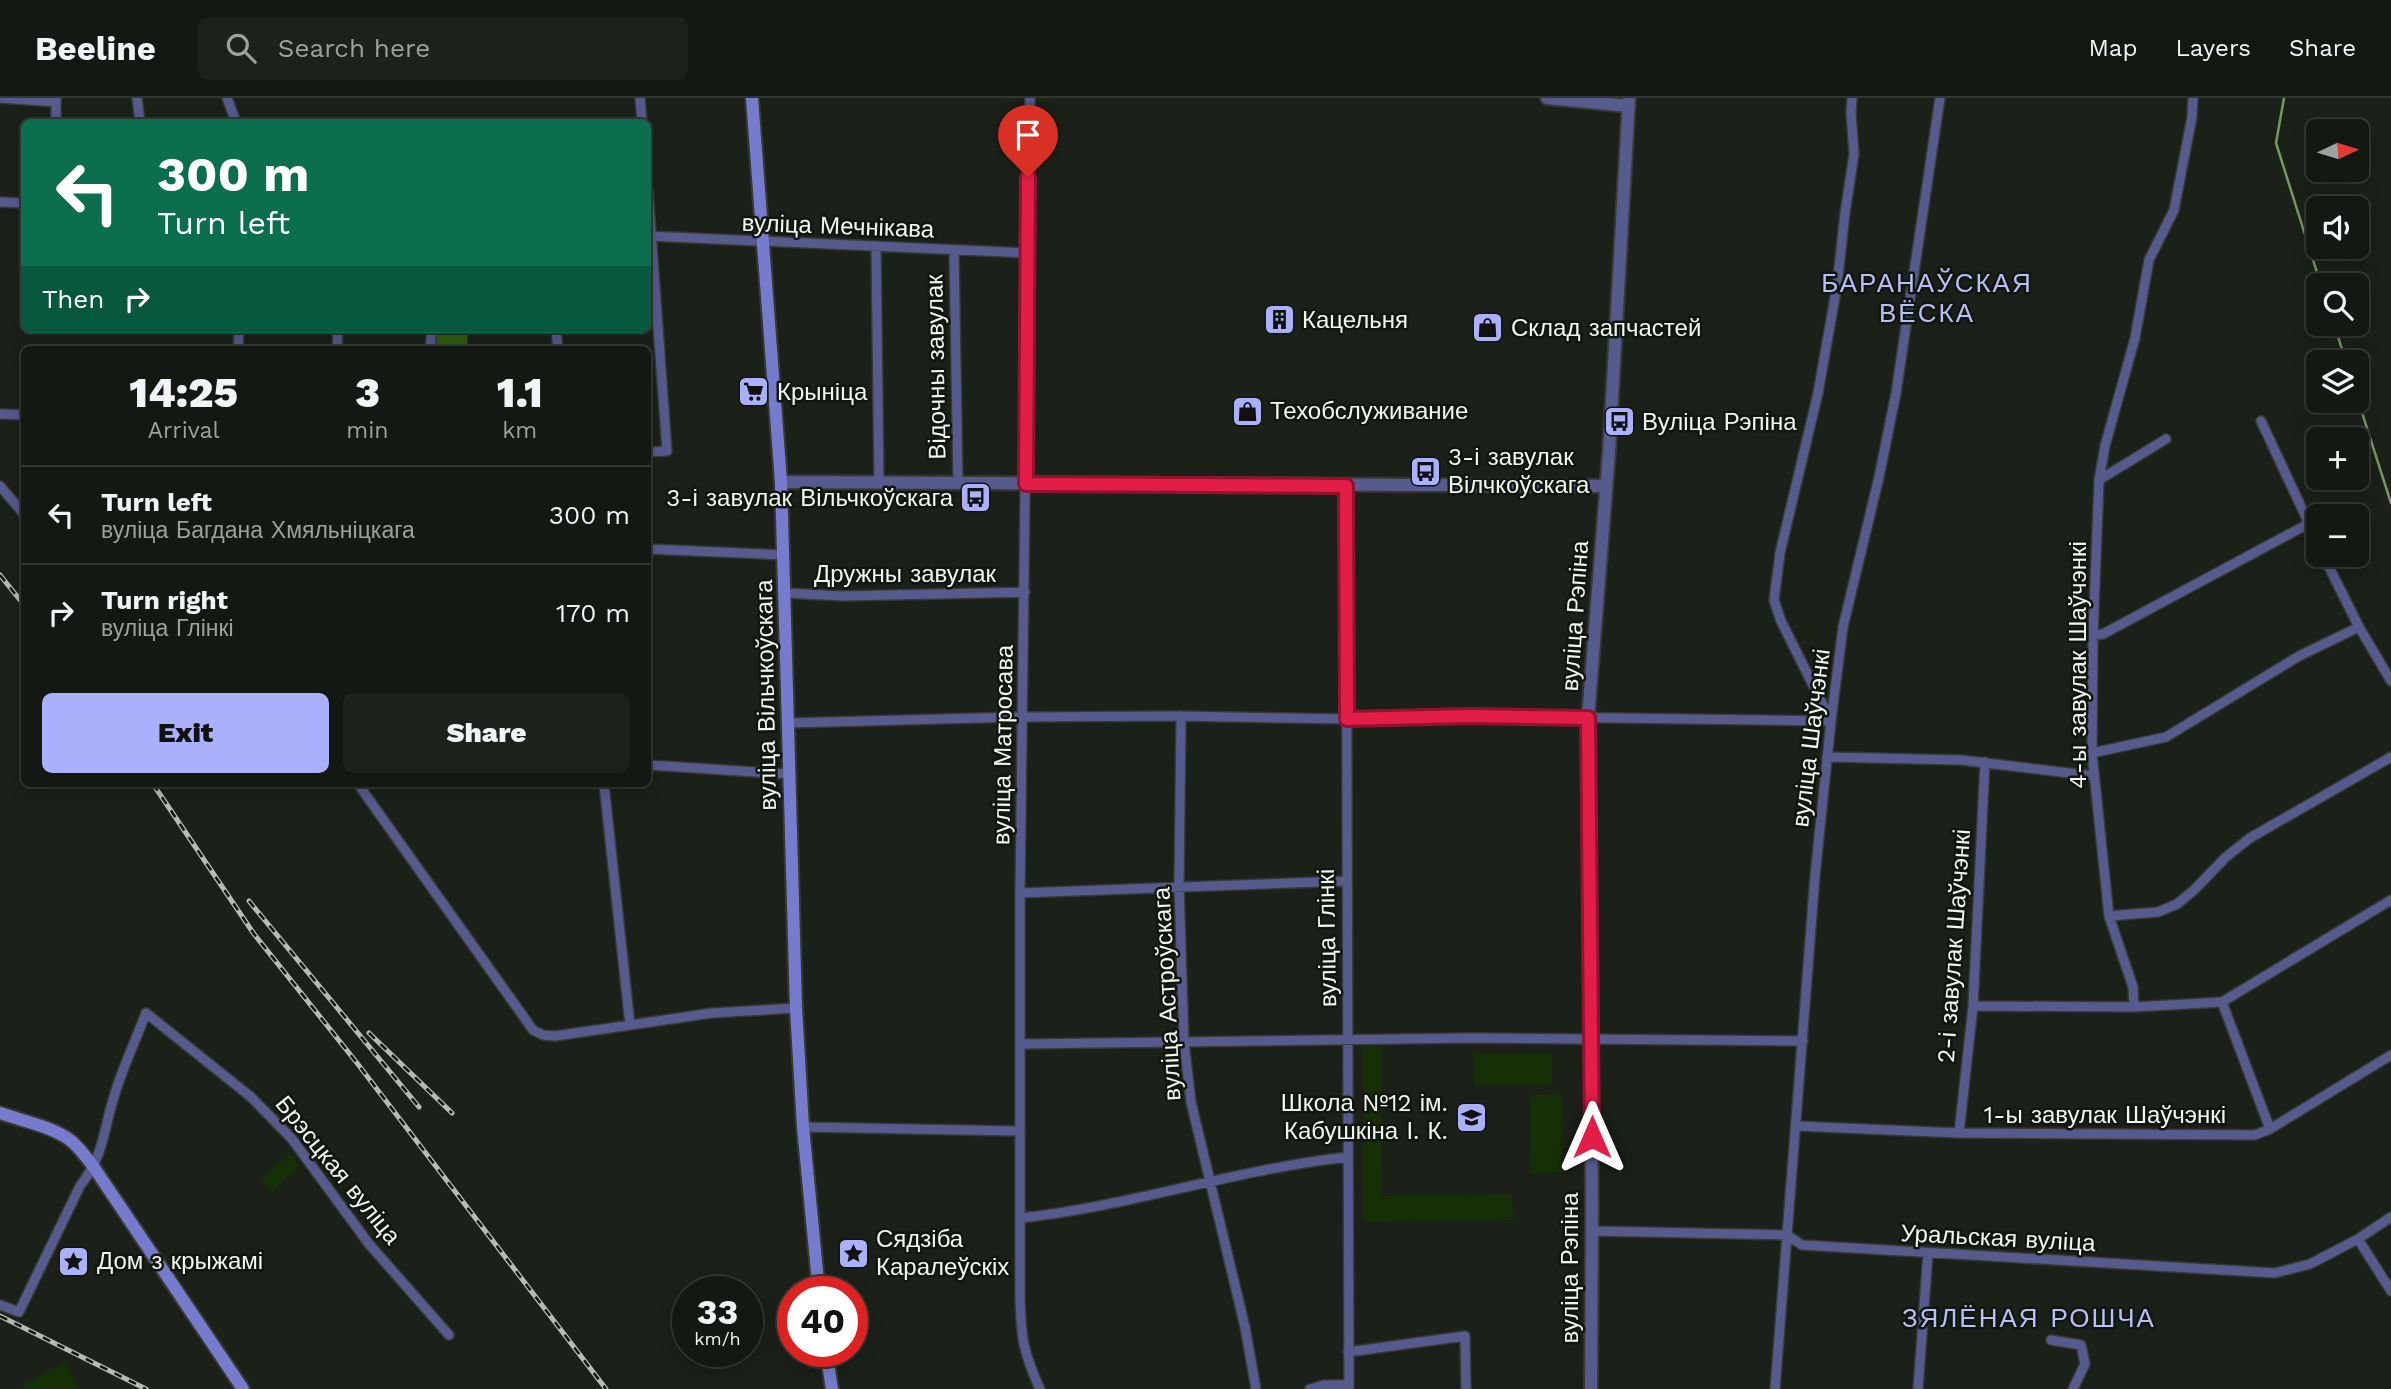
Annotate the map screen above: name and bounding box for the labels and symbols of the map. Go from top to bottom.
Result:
pin [998,105,1058,177]
north arrow [2306,119,2370,182]
street label: вуліца Мечнікава [741,209,935,243]
district label: БАРАНАЎСКАЯ ВЁСКА [1821,268,2033,328]
street label: Відочны завулак [920,274,952,460]
building icon: Кацельня [1262,303,1296,337]
place label: Кацельня [1302,306,1408,334]
shop icon: Склад запчастей [1471,311,1505,345]
place label: Склад запчастей [1511,314,1701,342]
supermarket icon: Крыніца [737,375,771,409]
place label: Крыніца [777,378,868,406]
shop icon: Техобслуживание [1230,394,1264,428]
place label: Техобслуживание [1270,397,1468,425]
bus stop icon: Вуліца Рэпіна [1602,405,1636,439]
place label: Вуліца Рэпіна [1642,408,1797,436]
place label: 3-і завулак Вілчкоўскага [1448,443,1590,499]
bus stop icon: 3-і завулак Вілчкоўскага [1408,454,1442,488]
bus stop icon: 3-і завулак Вільчкоўскага [959,481,993,515]
place label: 3-і завулак Вільчкоўскага [666,484,954,512]
street label: вуліца Рэпіна [1556,539,1594,692]
street label: 4-ы завулак Шаўчэнкі [2064,541,2092,789]
street label: Дружны завулак [814,560,997,588]
street label: вуліца Вільчкоўскага [750,579,782,811]
street label: вуліца Матросава [987,644,1019,845]
street label: вуліца Шаўчэнкі [1786,647,1836,829]
street label: 2-і завулак Шаўчэнкі [1932,828,1976,1064]
street label: вуліца Глінкі [1312,869,1342,1007]
street label: вуліца Астроўскага [1147,886,1187,1102]
place label: Школа №12 ім. Кабушкіна І. К. [1281,1089,1448,1145]
street label: Брэсцкая вуліца [270,1090,407,1250]
school or university icon: Школа №12 ім. Кабушкіна І. К. [1454,1100,1488,1134]
position arrow [1555,1100,1629,1174]
street label: 1-ы завулак Шаўчэнкі [1984,1101,2226,1129]
street label: вуліца Рэпіна [1556,1192,1584,1343]
street label: Уральская вуліца [1900,1219,2097,1257]
place label: Сядзіба Каралеўскіх [876,1225,1009,1281]
place icon: Сядзіба Каралеўскіх [836,1236,870,1270]
place icon: Дом з крыжамі [57,1244,91,1278]
place label: Дом з крыжамі [97,1247,263,1275]
speed limit sign: 40 [777,1276,868,1367]
district label: ЗЯЛЁНАЯ РОШЧА [1902,1303,2156,1333]

